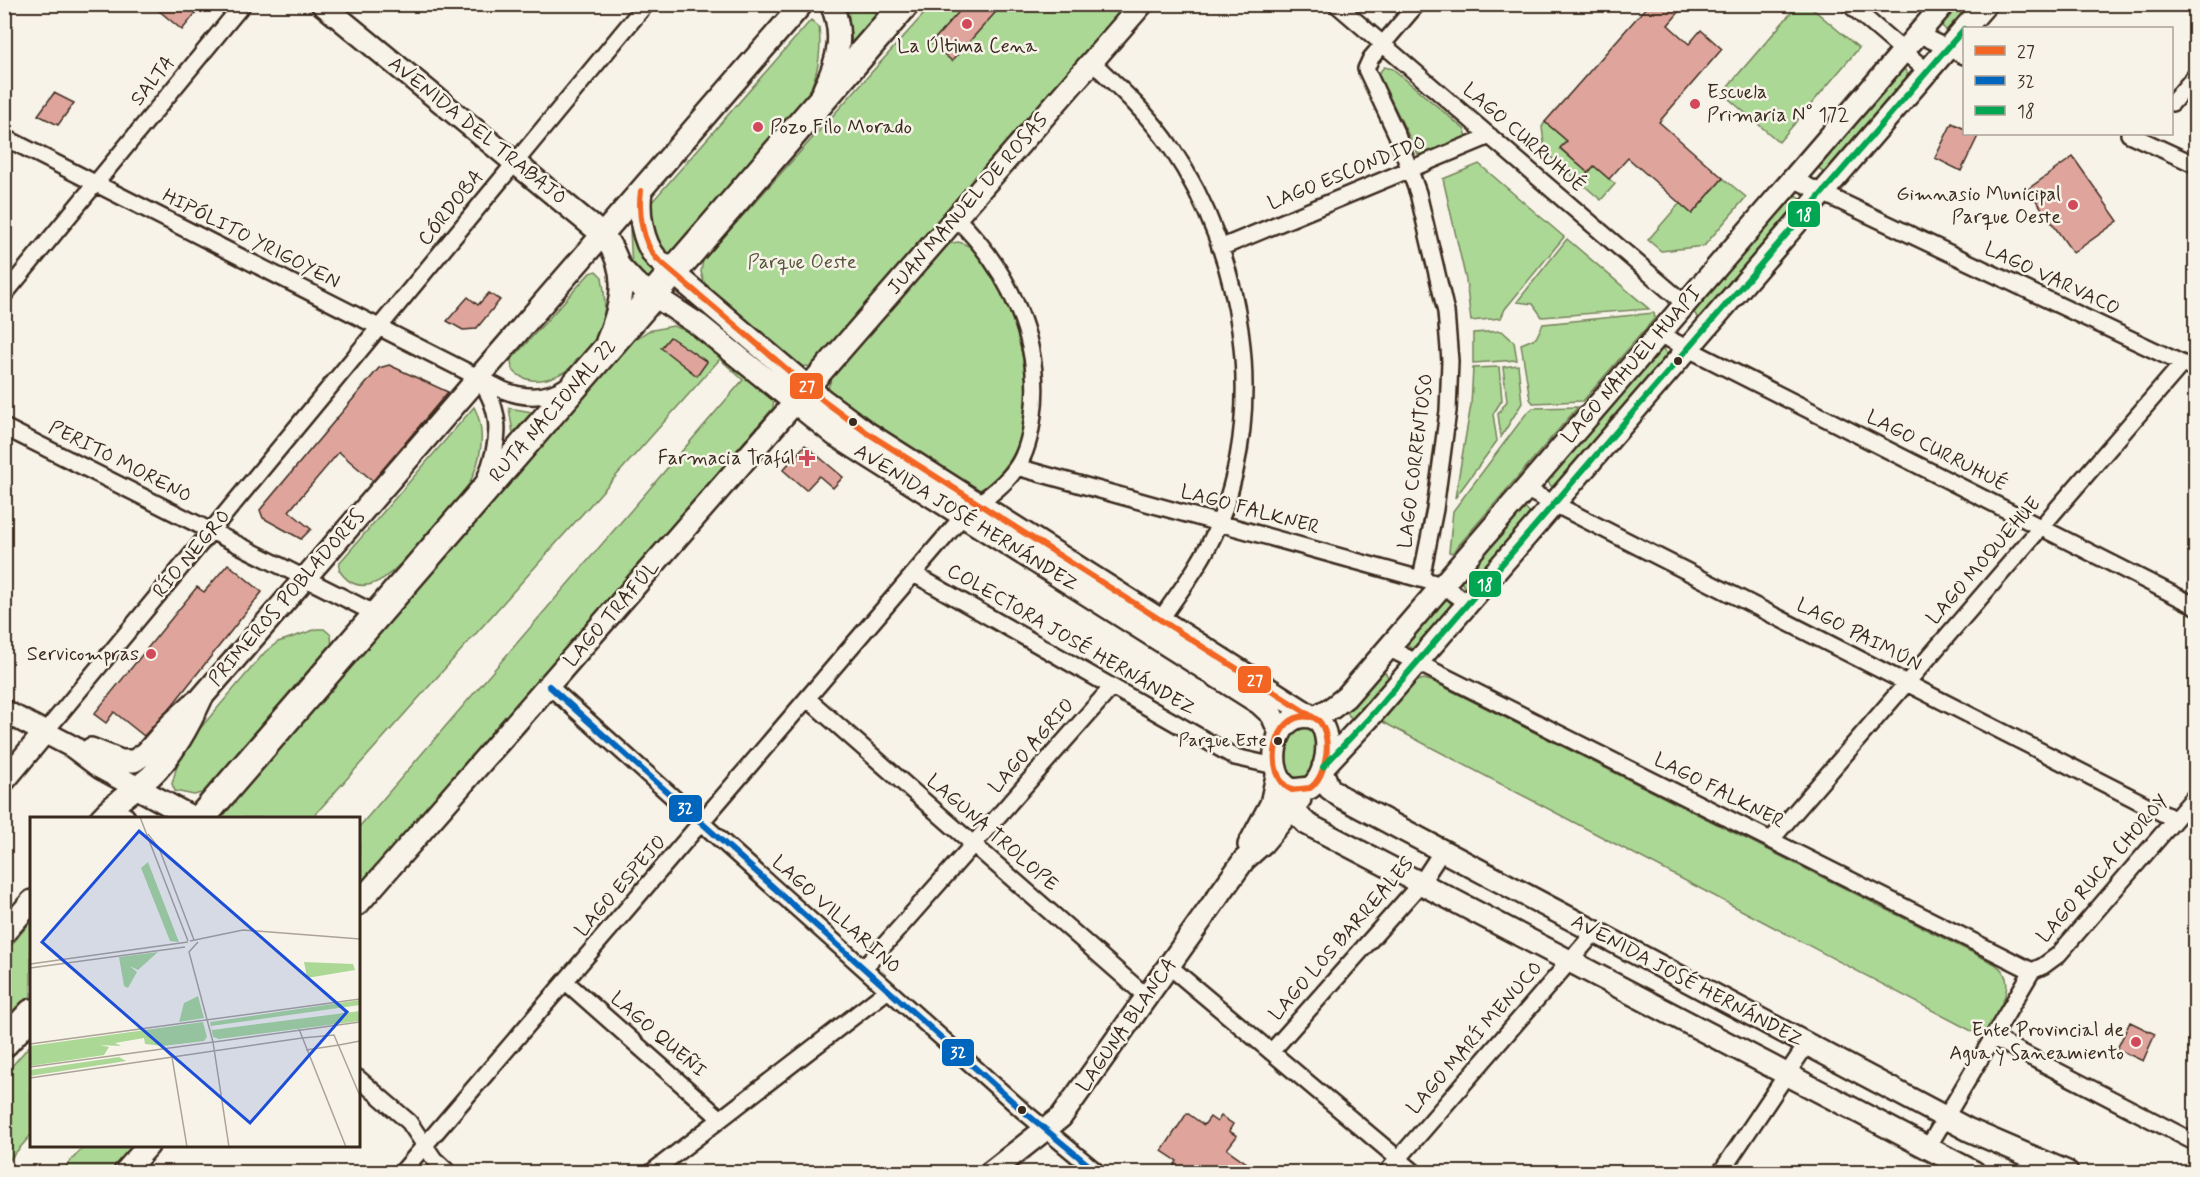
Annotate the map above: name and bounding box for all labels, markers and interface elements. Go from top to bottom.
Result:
marker: La Última Cena [960,17,974,31]
legend [1963,27,2173,135]
place label: La Última Cena [897,33,1038,60]
text: 27 [2017,40,2035,64]
street label: SALTA [125,50,181,112]
street label: AVENIDA DEL TRABAJO [382,51,572,211]
text: 32 [2017,70,2035,94]
street label: LAGO CURRUHUÉ [1457,77,1591,199]
place label: Escuela Primaria N° 172 [1707,79,1849,129]
marker: Escuela Primaria N° 172 [1688,97,1702,111]
text: 18 [2017,100,2035,124]
street label: JUAN MANUEL DE ROSAS [881,107,1055,301]
place label: Pozo Filo Morado [770,114,912,141]
marker: Pozo Filo Morado [751,120,765,134]
street label: LAGO ESCONDIDO [1264,129,1430,217]
street label: CÓRDOBA [412,164,490,252]
place label: Gimnasio Municipal Parque Oeste [1896,181,2061,231]
street label: HIPÓLITO YRIGOYEN [158,182,344,296]
marker: Gimnasio Municipal Parque Oeste [2066,198,2080,212]
line badge: 18 [1787,200,1821,228]
text: 18 [1796,205,1812,226]
street label: LAGO VARVACO [1980,236,2124,322]
park label: Parque Oeste [747,249,857,276]
street label: LAGO NAHUEL HUAPI [1556,280,1708,450]
street label: RUTA NACIONAL 22 [483,334,623,488]
unlabelled marker [1672,355,1684,367]
line badge: 27 [789,372,824,400]
street label: LAGO CORRENTOSO [1392,372,1440,550]
text: 27 [799,377,815,398]
street label: LAGO CURRUHUÉ [1862,404,2012,498]
street label: PERITO MORENO [44,414,196,510]
unlabelled marker [847,416,859,428]
street label: AVENIDA JOSÉ HERNÁNDEZ [849,438,1084,598]
place label: Farmacia Trafúl [658,445,795,472]
marker: Farmacia Trafúl [800,451,814,465]
street label: LAGO FALKNER [1177,478,1323,542]
street label: LAGO MOQUEHUE [1921,491,2047,631]
street label: RÍO NEGRO [147,504,237,604]
street label: PRIMEROS POBLADORES [203,504,371,692]
street label: LAGO TRAFÚL [558,554,666,673]
street label: COLECTORA JOSÉ HERNÁNDEZ [942,558,1201,723]
line badge: 18 [1468,570,1502,598]
text: 18 [1477,575,1493,596]
street label: LAGO PAIMÚN [1792,592,1926,678]
place label: Servicompras [27,641,139,668]
marker: Servicompras [144,647,158,661]
line badge: 27 [1237,665,1272,694]
text: 27 [1247,671,1263,692]
street label: LAGO AGRIO [983,693,1081,799]
place label: Parque Este [1178,729,1267,753]
marker: Parque Este [1272,735,1284,747]
street label: LAGO FALKNER [1649,746,1789,836]
street label: LAGUNA TROLOPE [920,768,1064,898]
street label: LAGO RUCA CHOROY [2031,789,2175,949]
line badge: 32 [668,794,703,823]
text: 32 [677,799,693,820]
inset map [30,817,360,1147]
street label: LAGO ESPEJO [569,829,673,943]
street label: LAGO VILLARINO [766,850,906,980]
street label: LAGO LOS BARREALES [1263,851,1421,1027]
street label: AVENIDA JOSÉ HERNÁNDEZ [1566,908,1808,1054]
street label: LAGUNA BLANCA [1071,953,1183,1097]
street label: LAGO MARÍ MENUCO [1401,956,1549,1120]
street label: LAGO QUEÑI [604,986,712,1084]
place label: Ente Provincial de Agua y Saneamiento [1949,1017,2124,1067]
marker: Ente Provincial de Agua y Saneamiento [2129,1035,2143,1049]
line badge: 32 [941,1038,975,1067]
text: 32 [950,1043,966,1064]
unlabelled marker [1016,1104,1028,1116]

